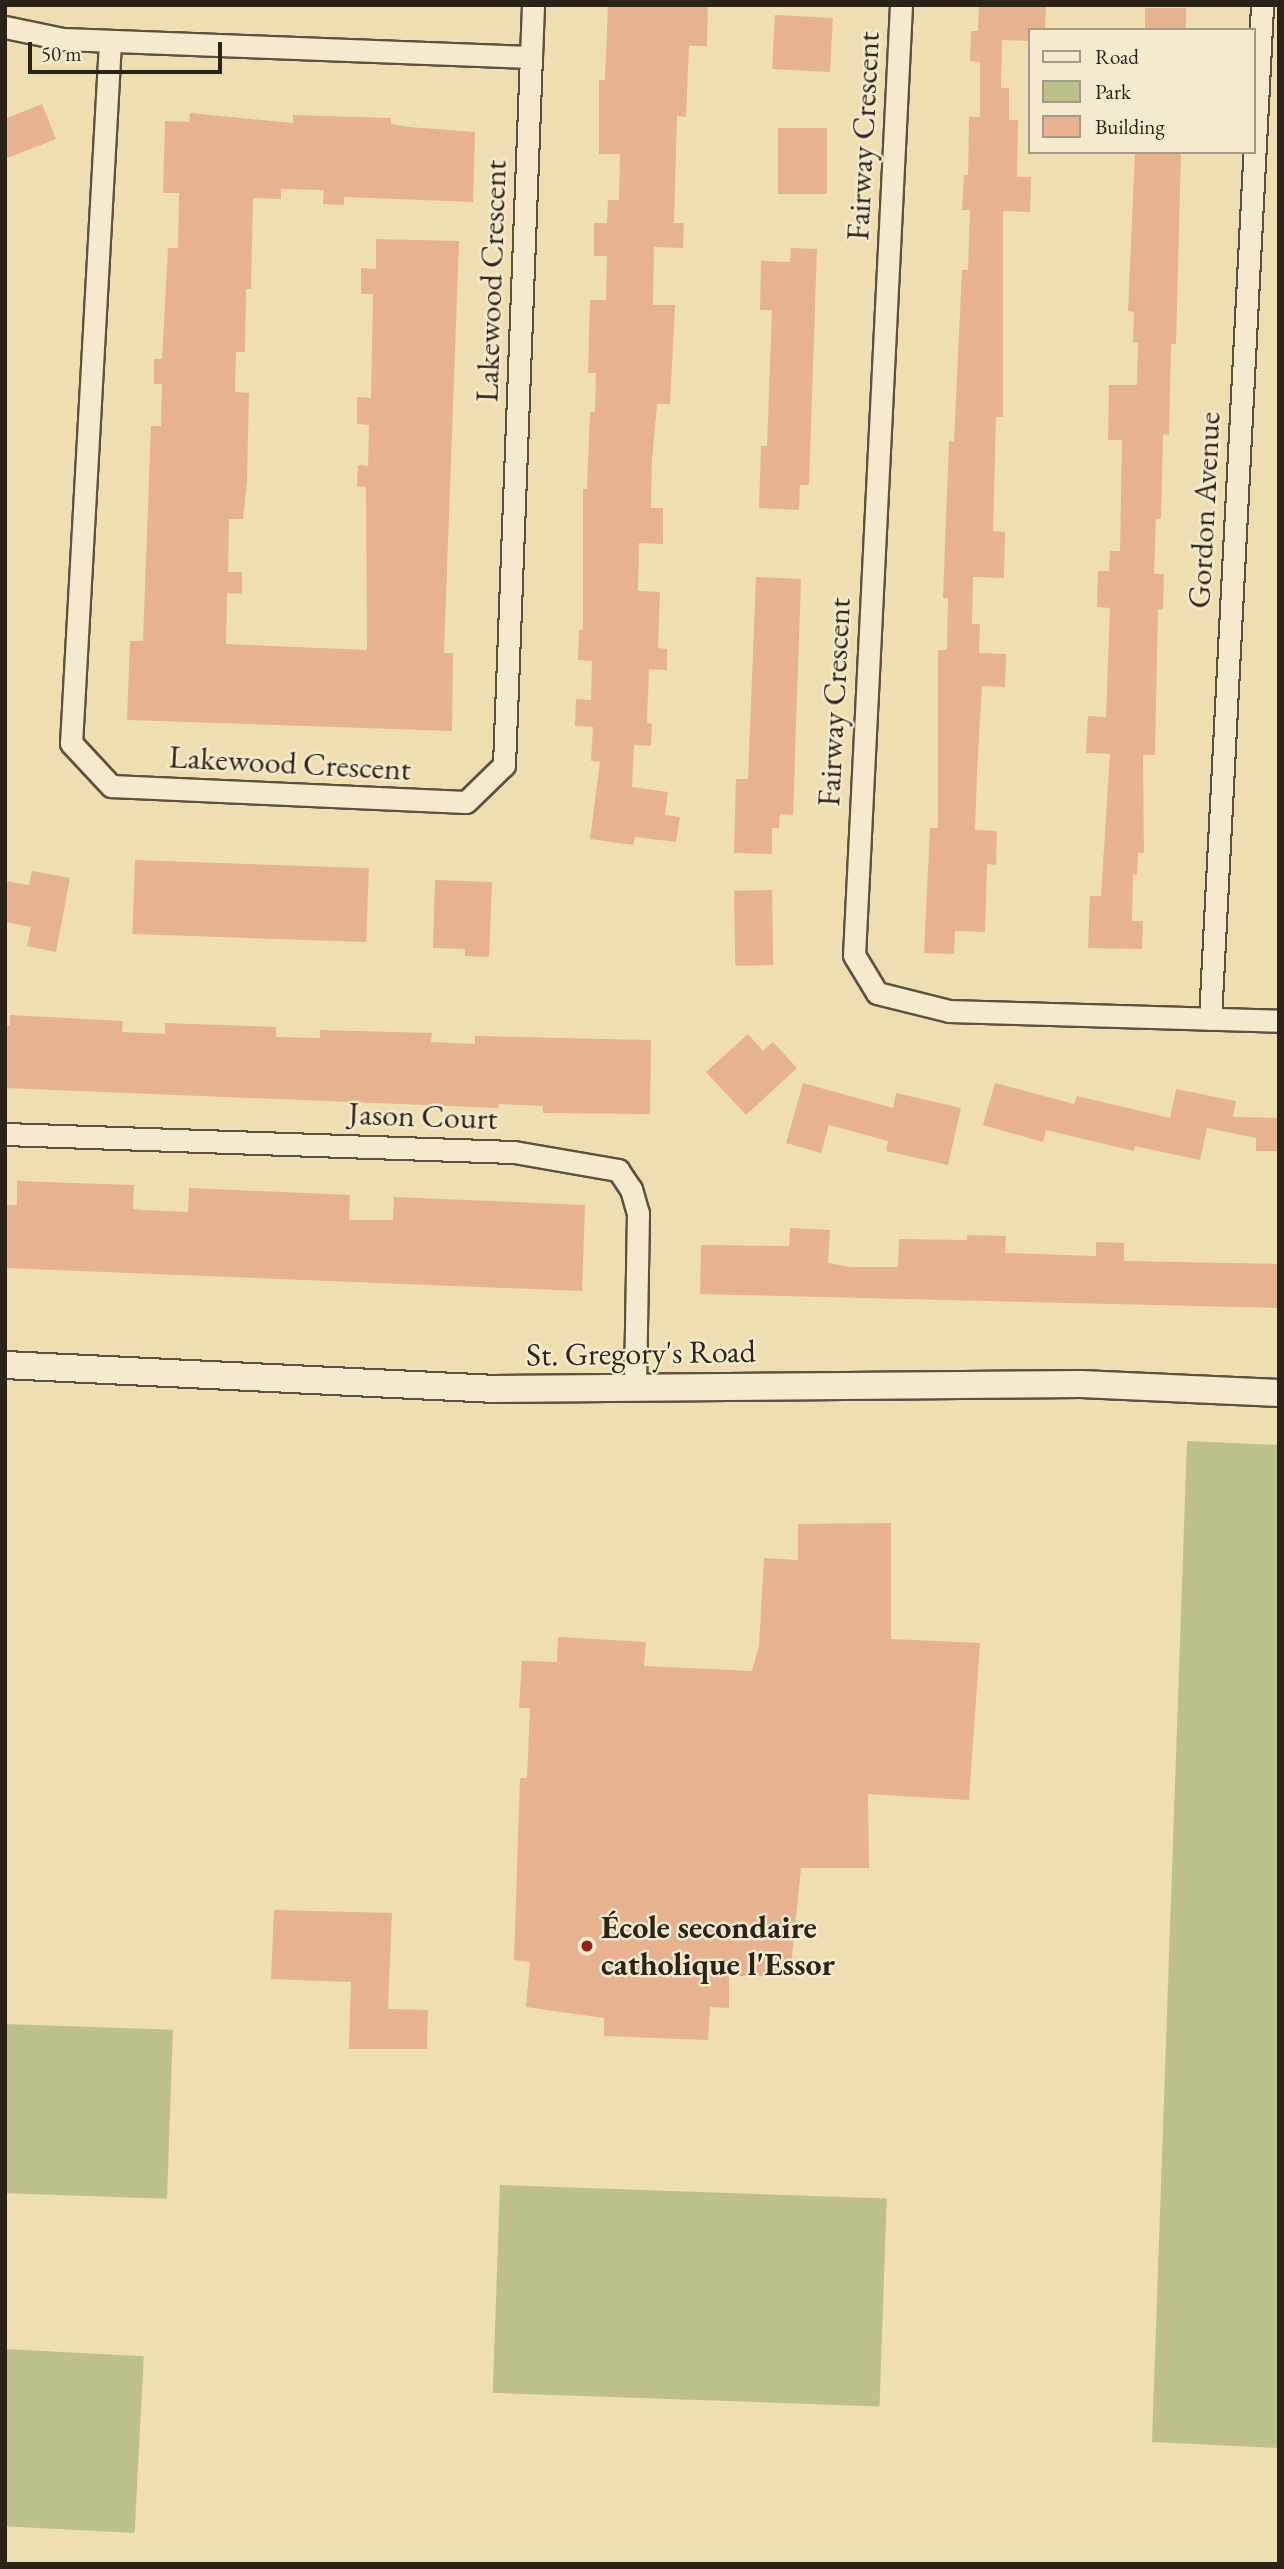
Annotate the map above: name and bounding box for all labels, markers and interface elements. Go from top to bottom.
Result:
scale bar [32,28,226,72]
legend [1028,28,1256,154]
street label: Fairway Crescent [838,31,888,241]
text: 50 m [41,40,82,67]
text: Road [1095,43,1139,70]
text: Park [1095,78,1131,105]
text: Building [1095,113,1165,140]
street label: Lakewood Crescent [468,159,514,403]
street label: Gordon Avenue [1180,411,1228,609]
street label: Fairway Crescent [809,597,859,807]
street label: Lakewood Crescent [168,737,412,789]
street label: Jason Court [348,1094,498,1138]
street label: St. Gregory's Road [526,1332,756,1374]
place label: École secondaire catholique l'Essor [601,1909,835,1984]
marker: École secondaire catholique l'Essor [579,1938,595,1954]

